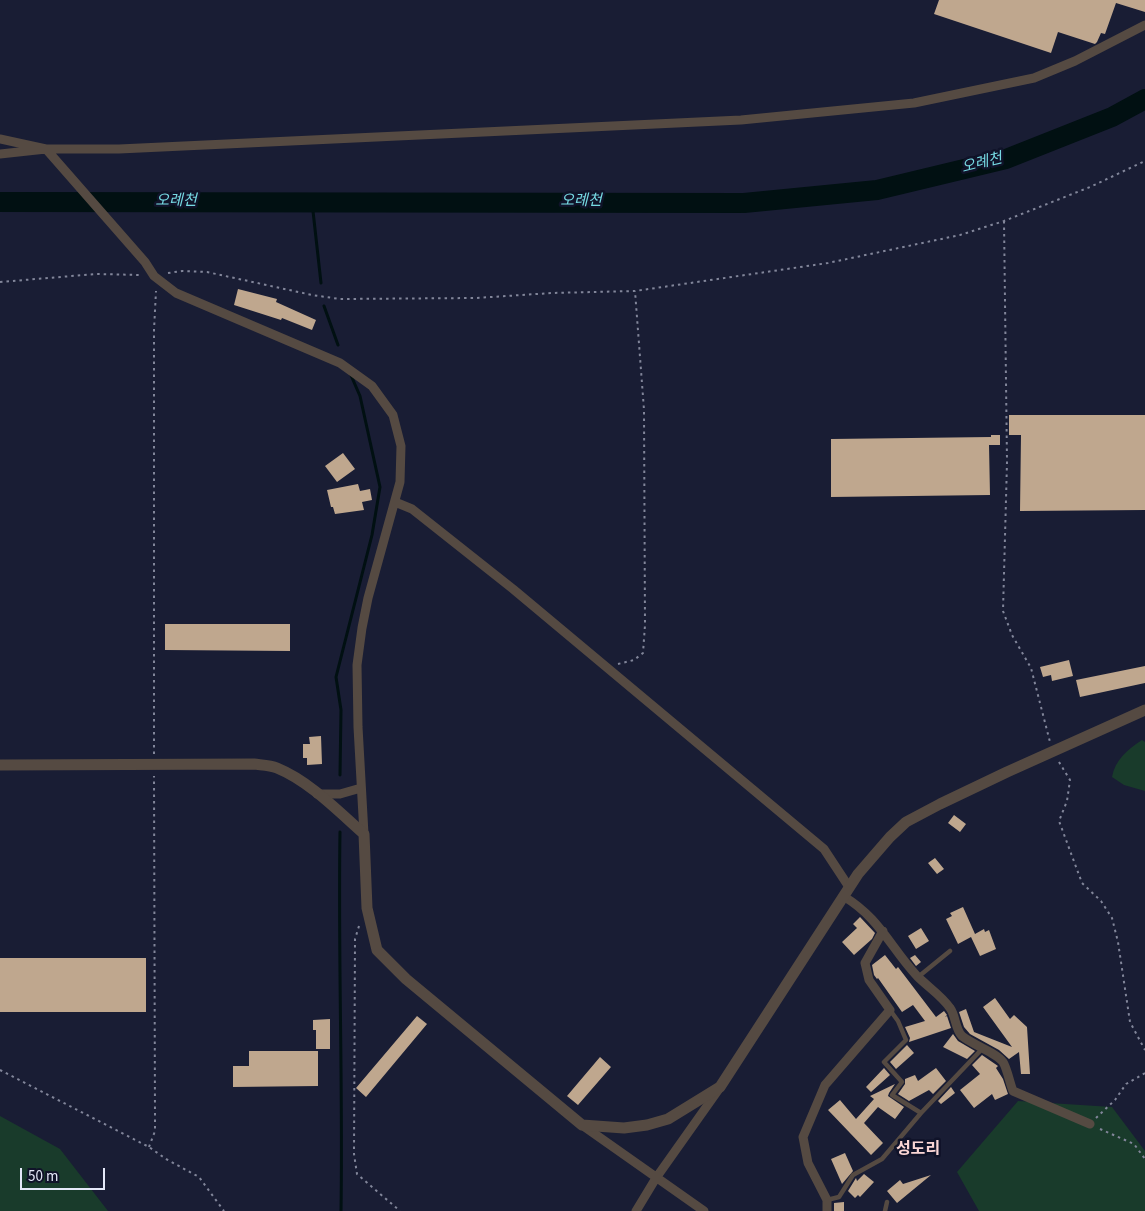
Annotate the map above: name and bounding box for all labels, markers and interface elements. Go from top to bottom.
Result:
water label: 오례천 [960,150,1004,178]
water label: 오례천 [155,193,197,211]
water label: 오례천 [560,193,602,211]
district label: 성도리 [896,1140,940,1160]
scale bar [22,1158,108,1190]
text: 50 m [28,1166,58,1187]

